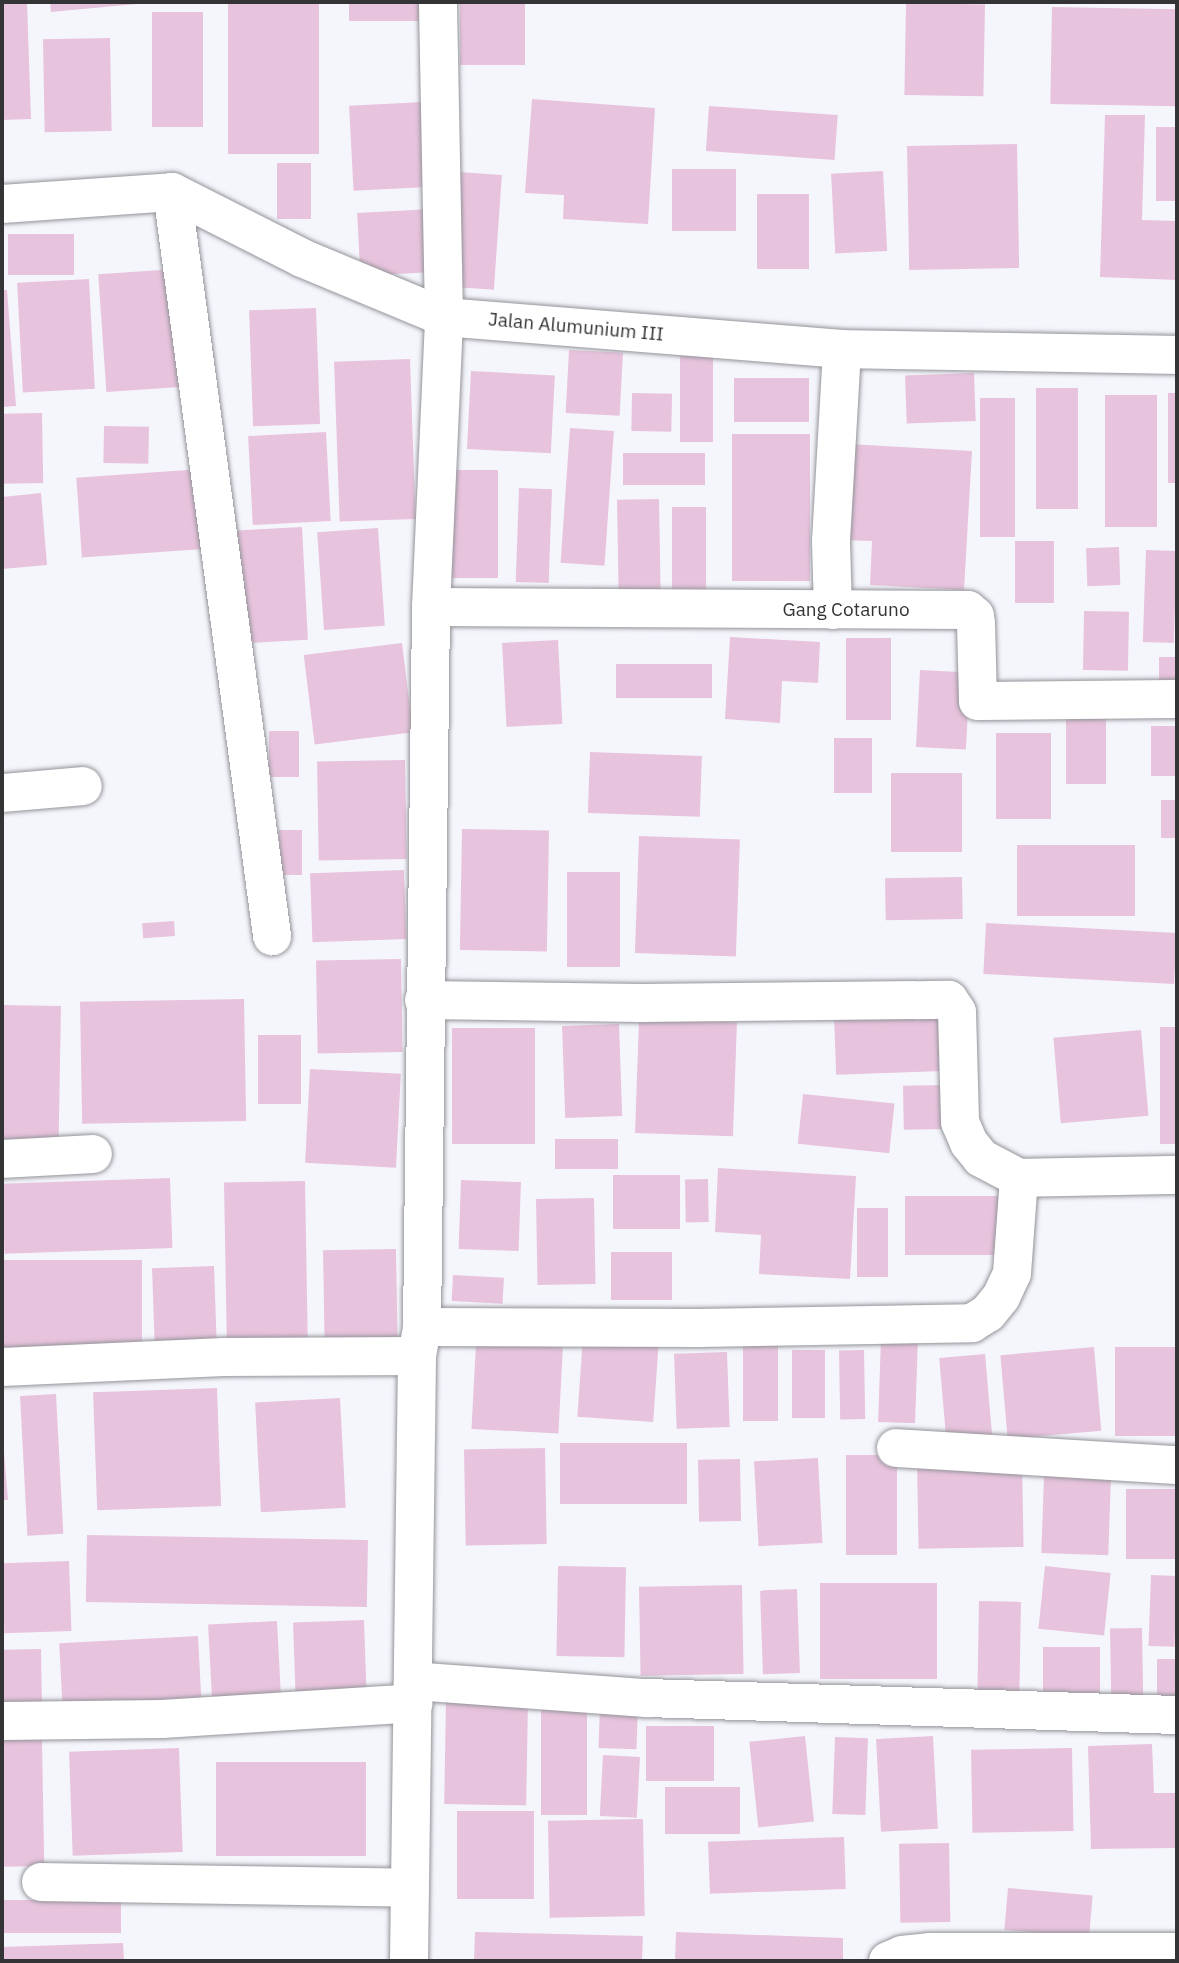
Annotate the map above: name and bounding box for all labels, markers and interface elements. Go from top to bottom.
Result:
street label: Jalan Alumunium III [487,308,665,346]
street label: Gang Cotaruno [782,599,910,621]

